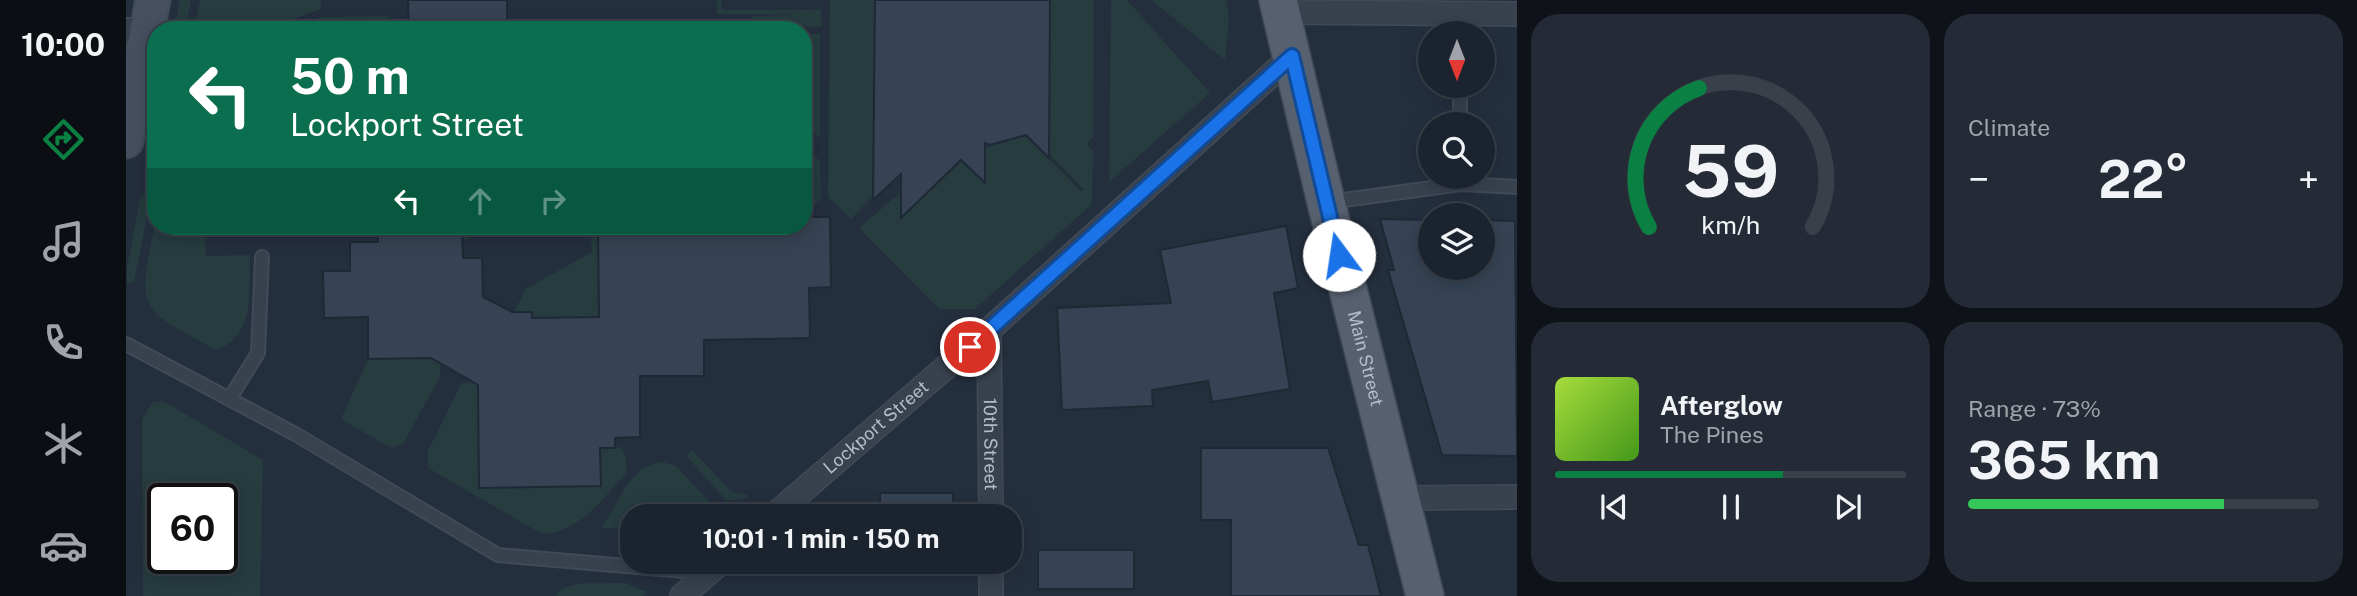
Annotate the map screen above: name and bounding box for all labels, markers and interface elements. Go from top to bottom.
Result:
north arrow [1418,21,1494,98]
map controls [1418,21,1495,280]
text: 10:00 [21,26,105,63]
text: 50 m [290,47,410,105]
icon: left [175,49,266,140]
text: Lockport Street [290,106,524,143]
button: search [1418,112,1495,189]
text: Climate [1968,114,2050,141]
icon: directions [39,115,88,164]
text: 59 [1682,128,1779,213]
text: 22° [2098,149,2189,210]
text: − [1968,157,1989,202]
text: + [2298,157,2319,202]
icon: left [388,182,426,220]
icon: ahead [461,182,499,220]
icon: right [534,182,572,220]
button: layers [1418,203,1495,280]
text: km/h [1701,210,1760,240]
icon: music [39,217,88,266]
position arrow [1302,218,1376,292]
street label: Main Street [1344,308,1388,408]
pin [940,317,1000,377]
icon: phone [39,318,88,367]
icon: arrive [951,328,989,366]
street label: Lockport Street [819,376,932,478]
text: Afterglow [1660,390,1783,421]
text: Range · 73% [1968,395,2101,422]
street label: 10th Street [980,397,1002,490]
icon: climate [39,419,88,468]
text: The Pines [1660,421,1764,448]
text: 365 km [1968,430,2160,491]
speed limit sign: 60 [147,483,238,574]
icon: previous [1595,488,1633,526]
icon: pause [1712,488,1750,526]
icon: next [1829,488,1867,526]
icon: car [39,521,88,570]
text: 10:01 · 1 min · 150 m [703,523,939,554]

